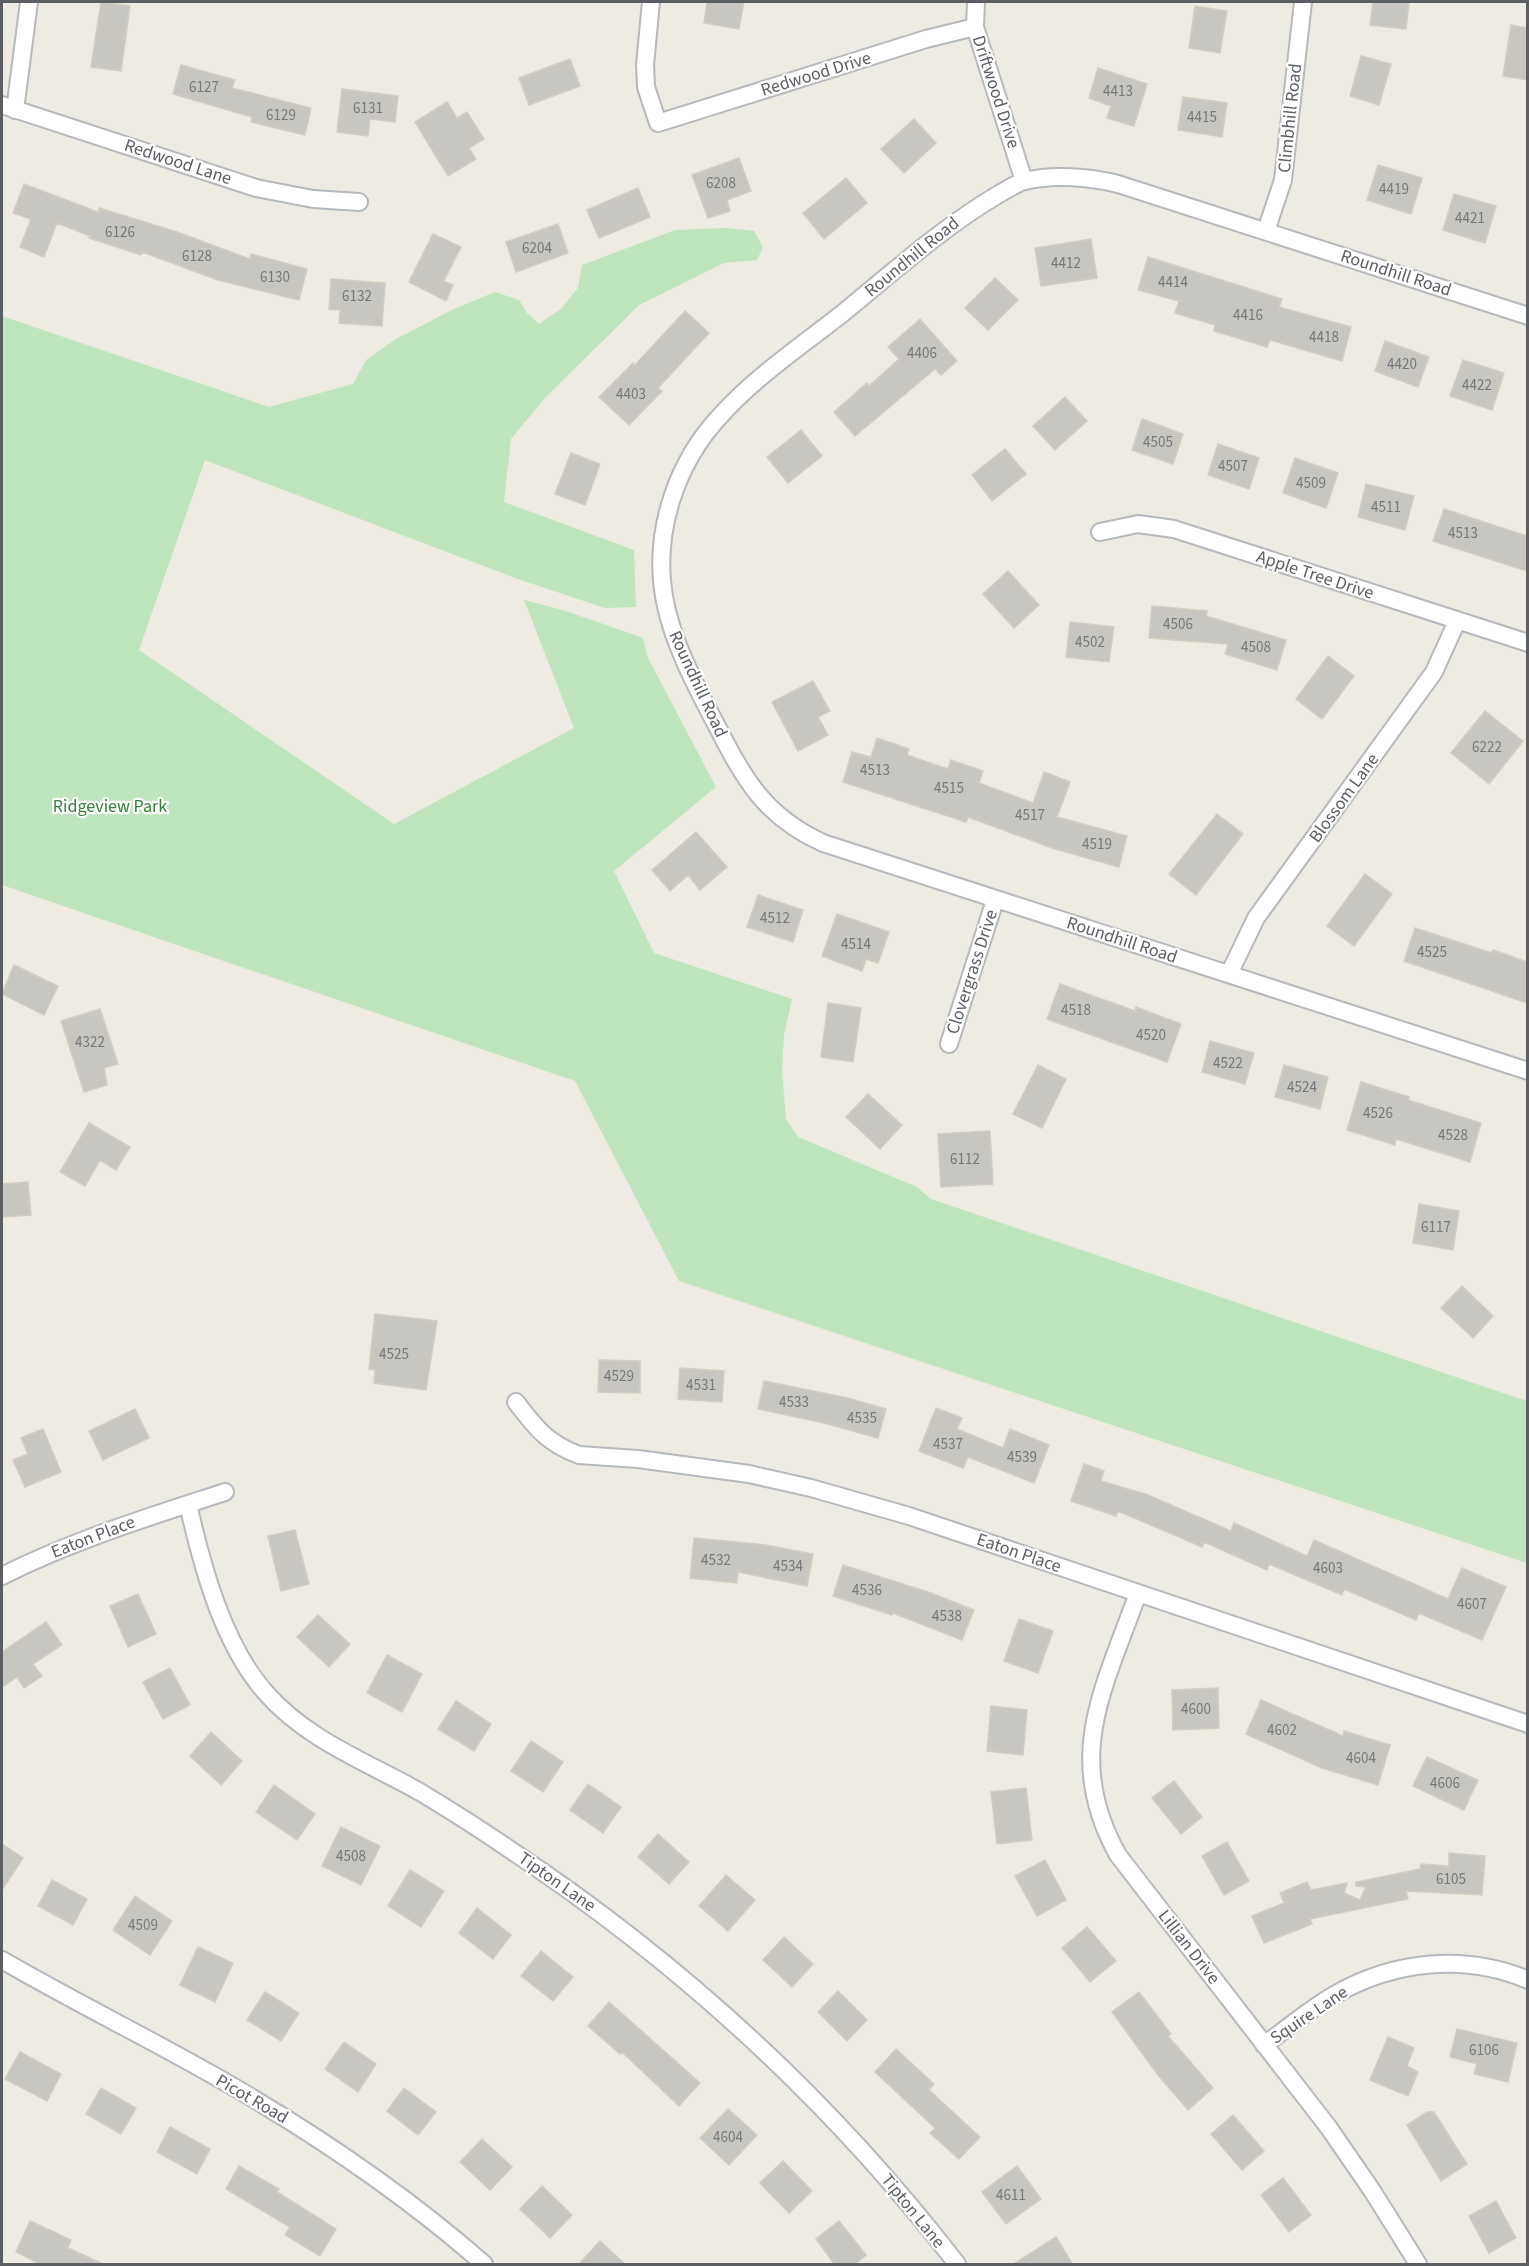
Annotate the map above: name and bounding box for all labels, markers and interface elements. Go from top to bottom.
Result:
street label: Driftwood Drive [966,32,1026,152]
street label: Redwood Drive [758,45,874,103]
street label: Climbhill Road [1272,62,1308,174]
house number: 6127 [189,77,219,98]
house number: 4413 [1103,81,1133,102]
house number: 6131 [353,98,383,119]
house number: 6129 [266,105,296,126]
house number: 4415 [1187,107,1217,128]
street label: Redwood Lane [121,133,235,191]
house number: 6208 [706,173,736,194]
house number: 4419 [1379,179,1409,200]
house number: 4421 [1455,208,1485,229]
street label: Roundhill Road [859,211,965,303]
house number: 6126 [105,222,135,243]
house number: 6204 [522,238,552,259]
street label: Roundhill Road [1337,243,1455,303]
house number: 6128 [182,246,212,267]
house number: 4412 [1051,253,1081,274]
house number: 6130 [260,267,290,288]
house number: 4414 [1158,272,1188,293]
house number: 6132 [342,286,372,307]
house number: 4416 [1233,305,1263,326]
house number: 4418 [1309,327,1339,348]
house number: 4406 [907,343,937,364]
house number: 4420 [1387,354,1417,375]
house number: 4422 [1462,375,1492,396]
house number: 4403 [616,384,646,405]
house number: 4505 [1143,432,1173,453]
house number: 4507 [1218,456,1248,477]
house number: 4509 [1296,473,1326,494]
house number: 4511 [1371,497,1401,518]
house number: 4513 [1448,523,1478,544]
street label: Apple Tree Drive [1253,544,1377,606]
house number: 4506 [1163,614,1193,635]
street label: Roundhill Road [662,627,734,741]
house number: 4502 [1075,632,1105,653]
house number: 4508 [1241,637,1271,658]
house number: 6222 [1472,737,1502,758]
street label: Blossom Lane [1303,748,1385,848]
house number: 4513 [860,760,890,781]
house number: 4515 [934,778,964,799]
park label: Ridgeview Park [53,794,167,819]
house number: 4517 [1015,805,1045,826]
house number: 4519 [1082,834,1112,855]
street label: Clovergrass Drive [940,906,1004,1037]
house number: 4512 [760,908,790,929]
street label: Roundhill Road [1063,910,1181,970]
house number: 4514 [841,934,871,955]
house number: 4525 [1417,942,1447,963]
house number: 4518 [1061,1000,1091,1021]
house number: 4520 [1136,1025,1166,1046]
house number: 4322 [75,1032,105,1053]
house number: 4522 [1213,1053,1243,1074]
house number: 4524 [1287,1077,1317,1098]
house number: 4526 [1363,1103,1393,1124]
house number: 4528 [1438,1125,1468,1146]
house number: 6112 [950,1149,980,1170]
house number: 6117 [1421,1217,1451,1238]
house number: 4525 [379,1344,409,1365]
house number: 4529 [604,1366,634,1387]
house number: 4531 [686,1375,716,1396]
house number: 4533 [779,1392,809,1413]
house number: 4535 [847,1408,877,1429]
house number: 4537 [933,1434,963,1455]
house number: 4539 [1007,1447,1037,1468]
street label: Eaton Place [47,1510,139,1564]
street label: Eaton Place [973,1527,1065,1579]
house number: 4532 [701,1550,731,1571]
house number: 4534 [773,1556,803,1577]
house number: 4603 [1313,1558,1343,1579]
house number: 4536 [852,1580,882,1601]
house number: 4607 [1457,1594,1487,1615]
house number: 4538 [932,1606,962,1627]
house number: 4600 [1181,1699,1211,1720]
house number: 4602 [1267,1720,1297,1741]
house number: 4604 [1346,1748,1376,1769]
house number: 4606 [1430,1773,1460,1794]
house number: 4508 [336,1846,366,1867]
street label: Tipton Lane [513,1846,601,1918]
house number: 6105 [1436,1869,1466,1890]
street label: Lillian Drive [1152,1905,1226,1990]
house number: 4509 [128,1915,158,1936]
street label: Squire Lane [1265,1980,1353,2050]
house number: 6106 [1469,2040,1499,2061]
street label: Picot Road [211,2068,293,2130]
house number: 4604 [713,2127,743,2148]
street label: Tipton Lane [875,2168,951,2254]
house number: 4611 [996,2185,1026,2206]

